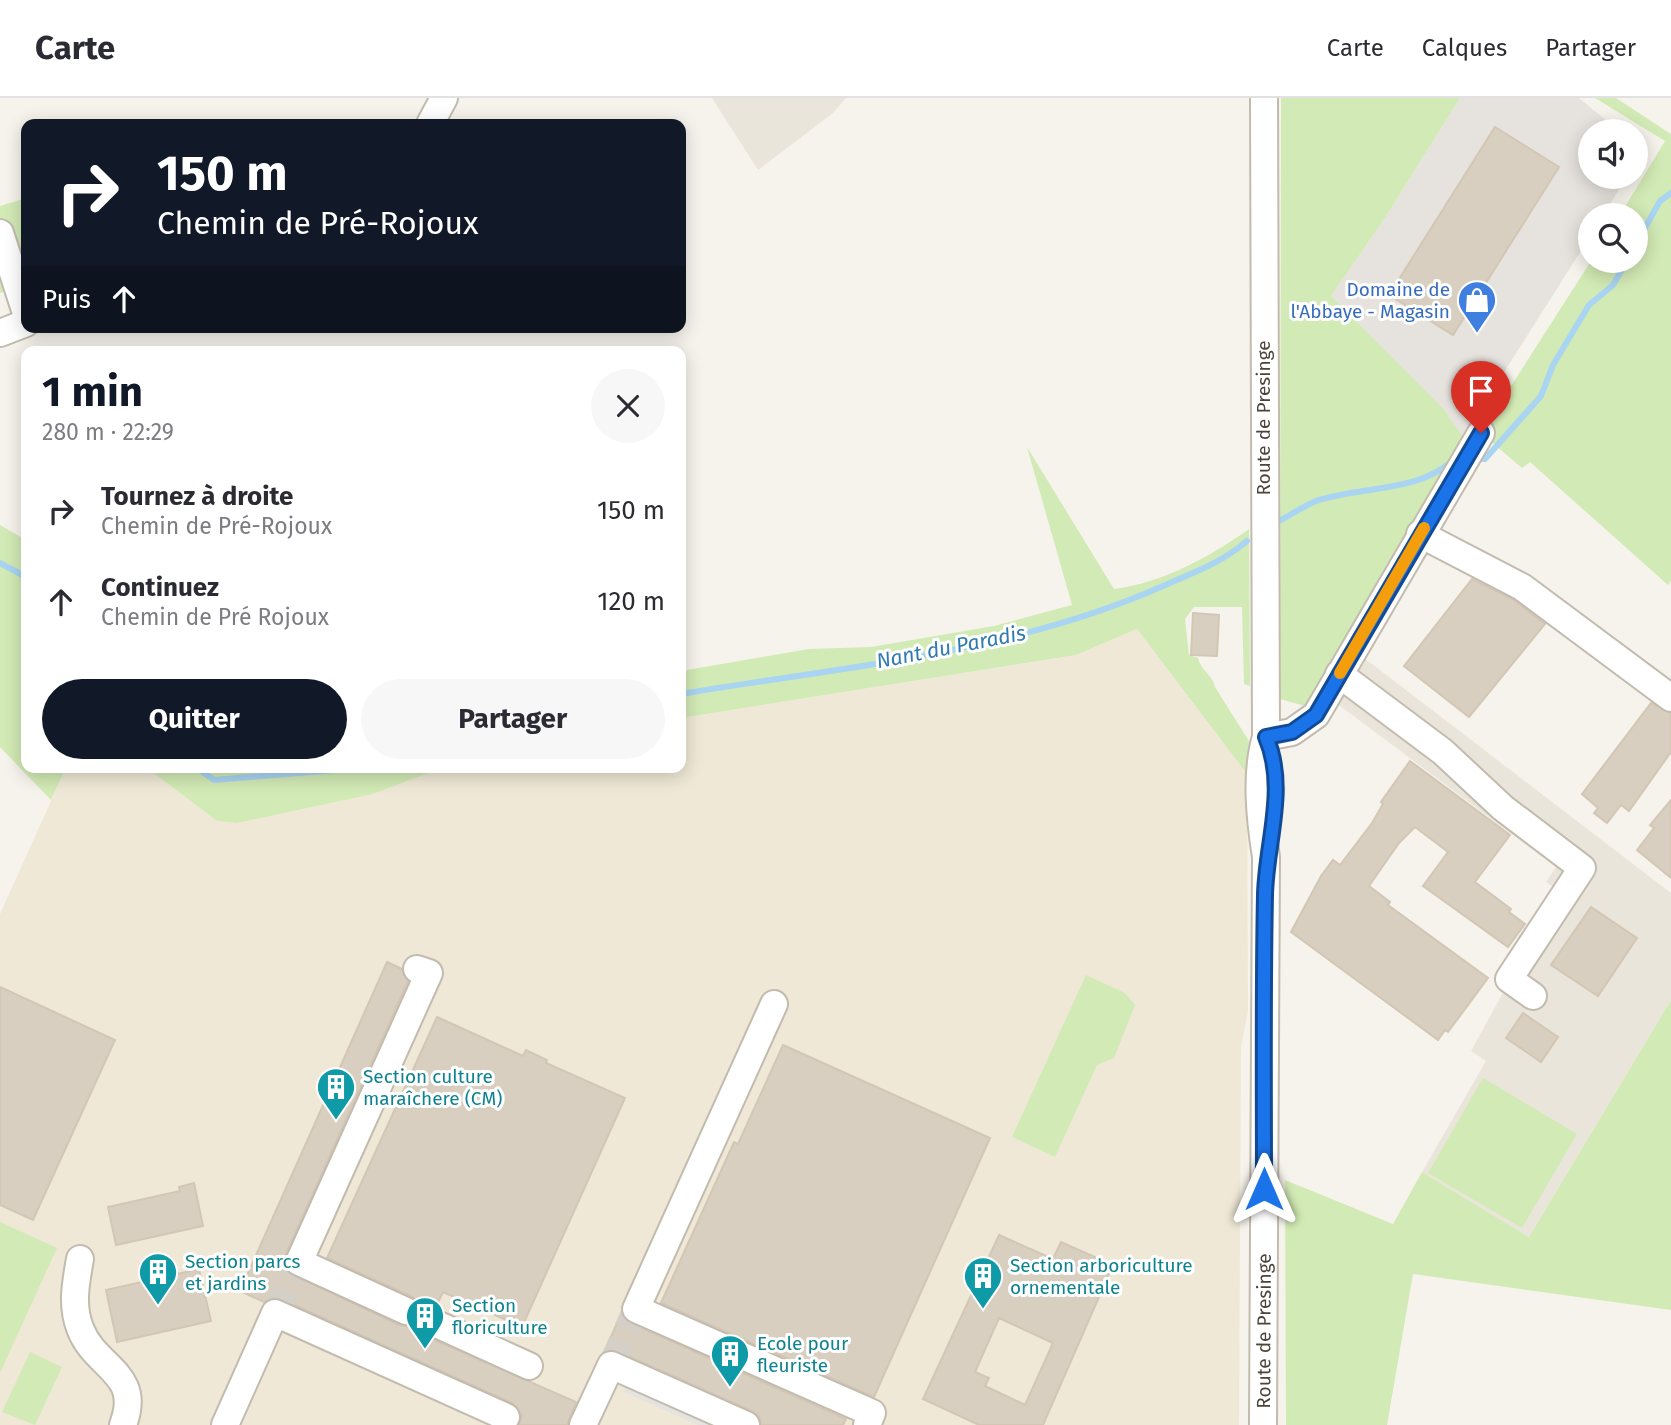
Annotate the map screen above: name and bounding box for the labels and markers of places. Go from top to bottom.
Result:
place label: Domaine de l'Abbaye - Magasin [1290,278,1450,323]
shop icon: Domaine de l'Abbaye - Magasin [1456,279,1498,334]
pin [1451,361,1511,433]
place label: Section culture maraîchere (CM) [363,1065,502,1110]
building icon: Section culture maraîchere (CM) [315,1066,357,1121]
place label: Section parcs et jardins [185,1250,301,1295]
building icon: Section parcs et jardins [137,1251,179,1306]
place label: Section arboriculture ornementale [1010,1254,1193,1299]
building icon: Section arboriculture ornementale [962,1255,1004,1310]
place label: Section floriculture [452,1294,548,1339]
building icon: Section floriculture [404,1295,446,1350]
place label: Ecole pour fleuriste [757,1332,849,1377]
building icon: Ecole pour fleuriste [709,1333,751,1388]

